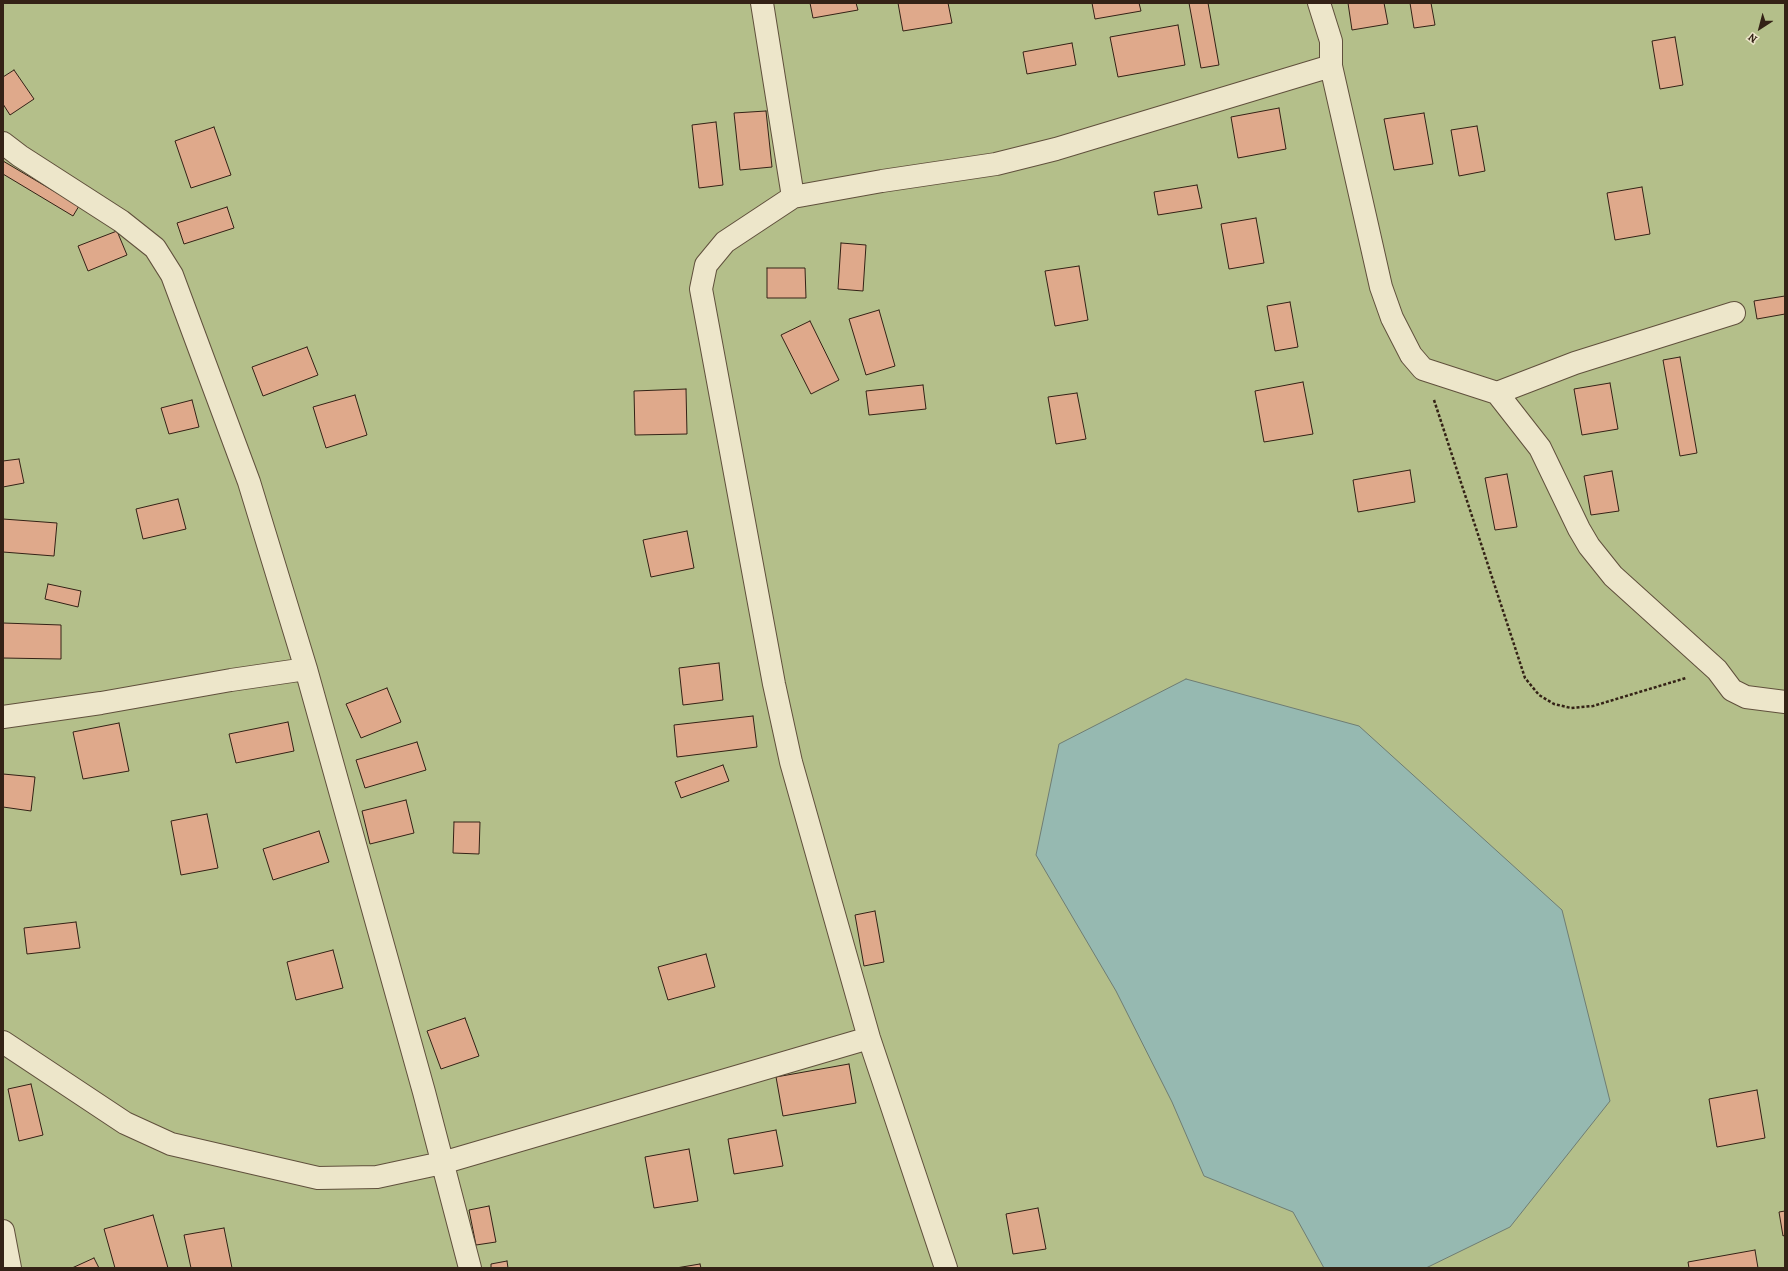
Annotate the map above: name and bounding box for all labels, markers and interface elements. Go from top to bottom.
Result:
north arrow [1740,8,1780,48]
text: N [1745,30,1760,47]

